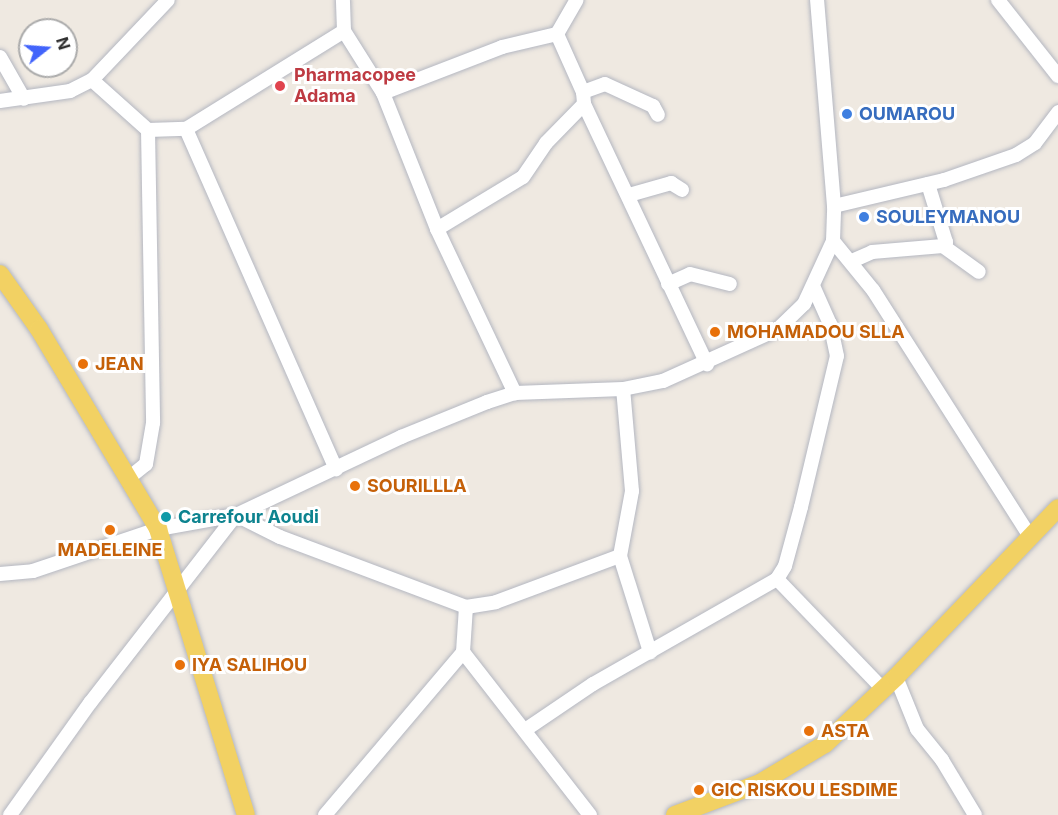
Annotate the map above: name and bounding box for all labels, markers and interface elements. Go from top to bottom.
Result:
north arrow [18,18,78,78]
text: N [52,35,75,52]
place label: Pharmacopee Adama [294,65,416,107]
marker: Pharmacopee Adama [271,77,289,95]
place label: OUMAROU [859,103,955,125]
marker: OUMAROU [840,107,854,121]
place label: SOULEYMANOU [876,206,1020,228]
marker: SOULEYMANOU [857,210,871,224]
place label: MOHAMADOU SLLA [727,321,905,343]
marker: MOHAMADOU SLLA [708,325,722,339]
place label: JEAN [95,353,144,375]
marker: JEAN [76,357,90,371]
place label: SOURILLLA [367,475,467,497]
marker: SOURILLLA [348,479,362,493]
place label: Carrefour Aoudi [178,506,319,528]
marker: Carrefour Aoudi [159,510,173,524]
marker: MADELEINE [103,523,117,537]
place label: MADELEINE [58,539,162,561]
place label: IYA SALIHOU [192,654,307,676]
marker: IYA SALIHOU [173,658,187,672]
place label: ASTA [821,720,870,742]
marker: ASTA [802,724,816,738]
place label: GIC RISKOU LESDIME [711,779,898,801]
marker: GIC RISKOU LESDIME [692,783,706,797]

